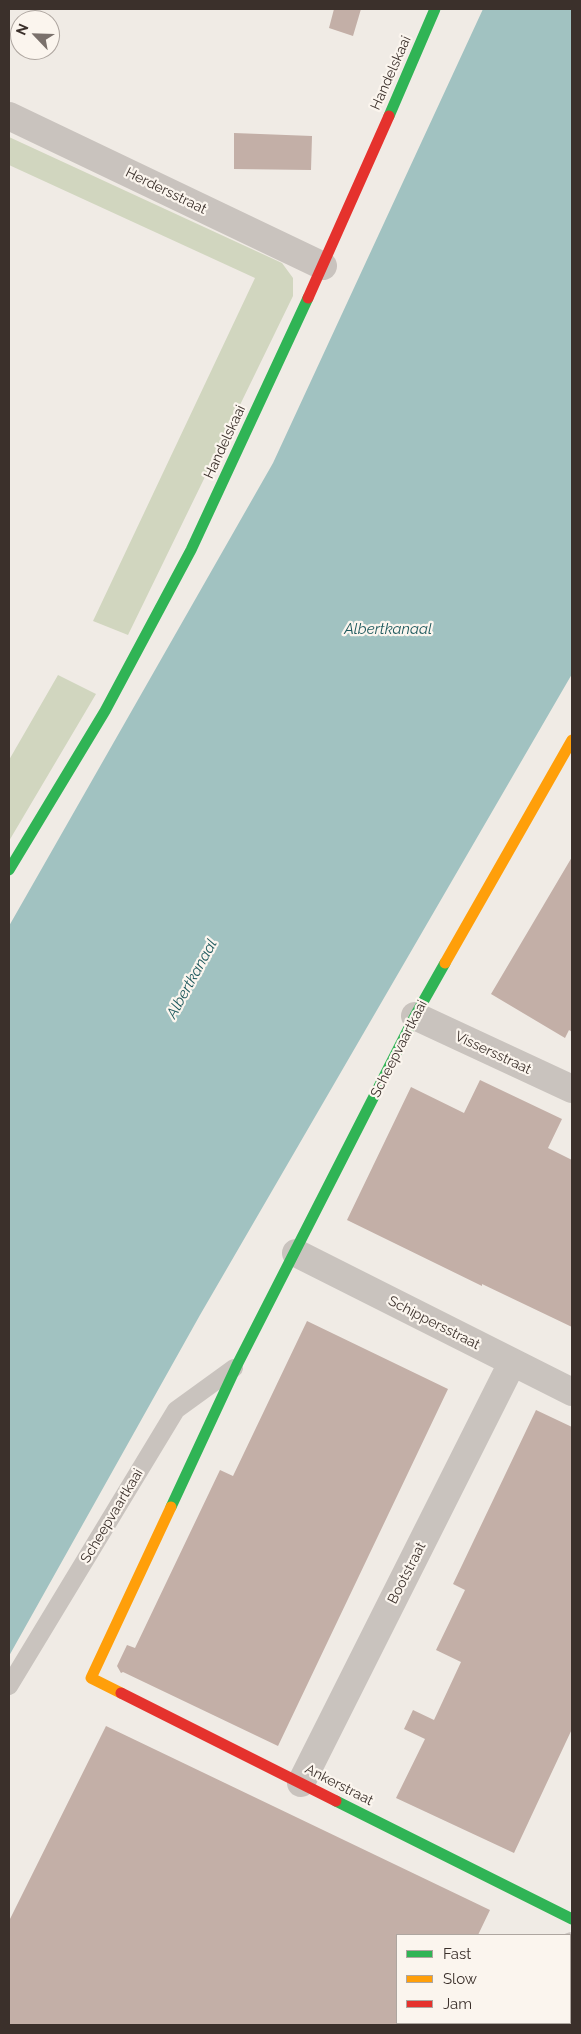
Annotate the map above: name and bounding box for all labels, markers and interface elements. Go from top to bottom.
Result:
north arrow [10,10,60,60]
text: N [13,21,32,37]
street label: Handelskaai [367,33,415,113]
street label: Herdersstraat [123,164,209,218]
street label: Handelskaai [201,403,249,481]
water label: Albertkanaal [344,620,432,638]
water label: Albertkanaal [163,936,221,1022]
street label: Scheepvaartkaai [367,998,431,1100]
street label: Vissersstraat [452,1028,534,1078]
street label: Schippersstraat [385,1293,483,1353]
street label: Scheepvaartkaai [77,1466,147,1566]
street label: Bootstraat [384,1539,430,1607]
street label: Ankerstraat [302,1761,376,1809]
legend [396,1934,571,2024]
text: Fast [443,1945,471,1963]
text: Slow [443,1970,477,1988]
text: Jam [443,1995,472,2013]

